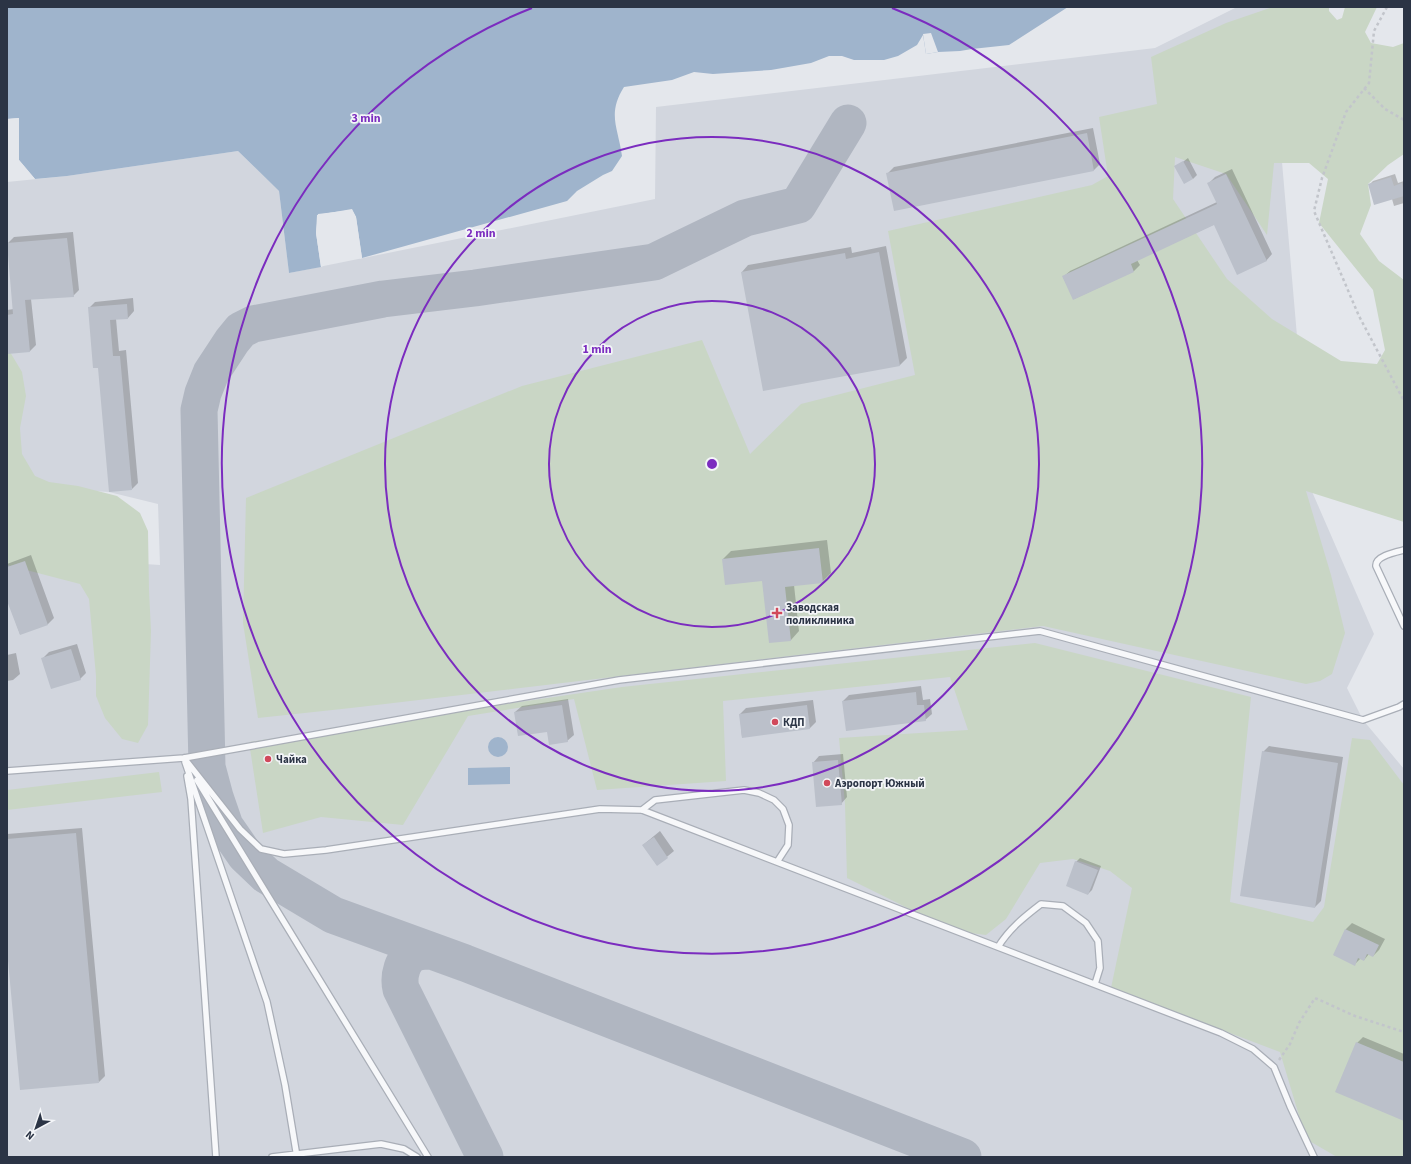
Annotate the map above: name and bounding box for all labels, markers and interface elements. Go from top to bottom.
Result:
text: 3 min [351,110,381,127]
text: 2 min [466,225,496,242]
text: 1 min [582,341,612,358]
centre of rings [705,457,719,471]
place label: Заводская поликлиника [786,600,855,628]
marker: Заводская поликлиника [771,607,783,619]
place label: КДП [783,715,805,730]
marker: КДП [770,717,780,727]
place label: Чайка [276,752,307,767]
marker: Чайка [263,754,273,764]
place label: Аэропорт Южный [834,776,925,791]
marker: Аэропорт Южный [822,778,832,788]
north arrow [16,1108,56,1148]
text: N [22,1127,38,1143]

